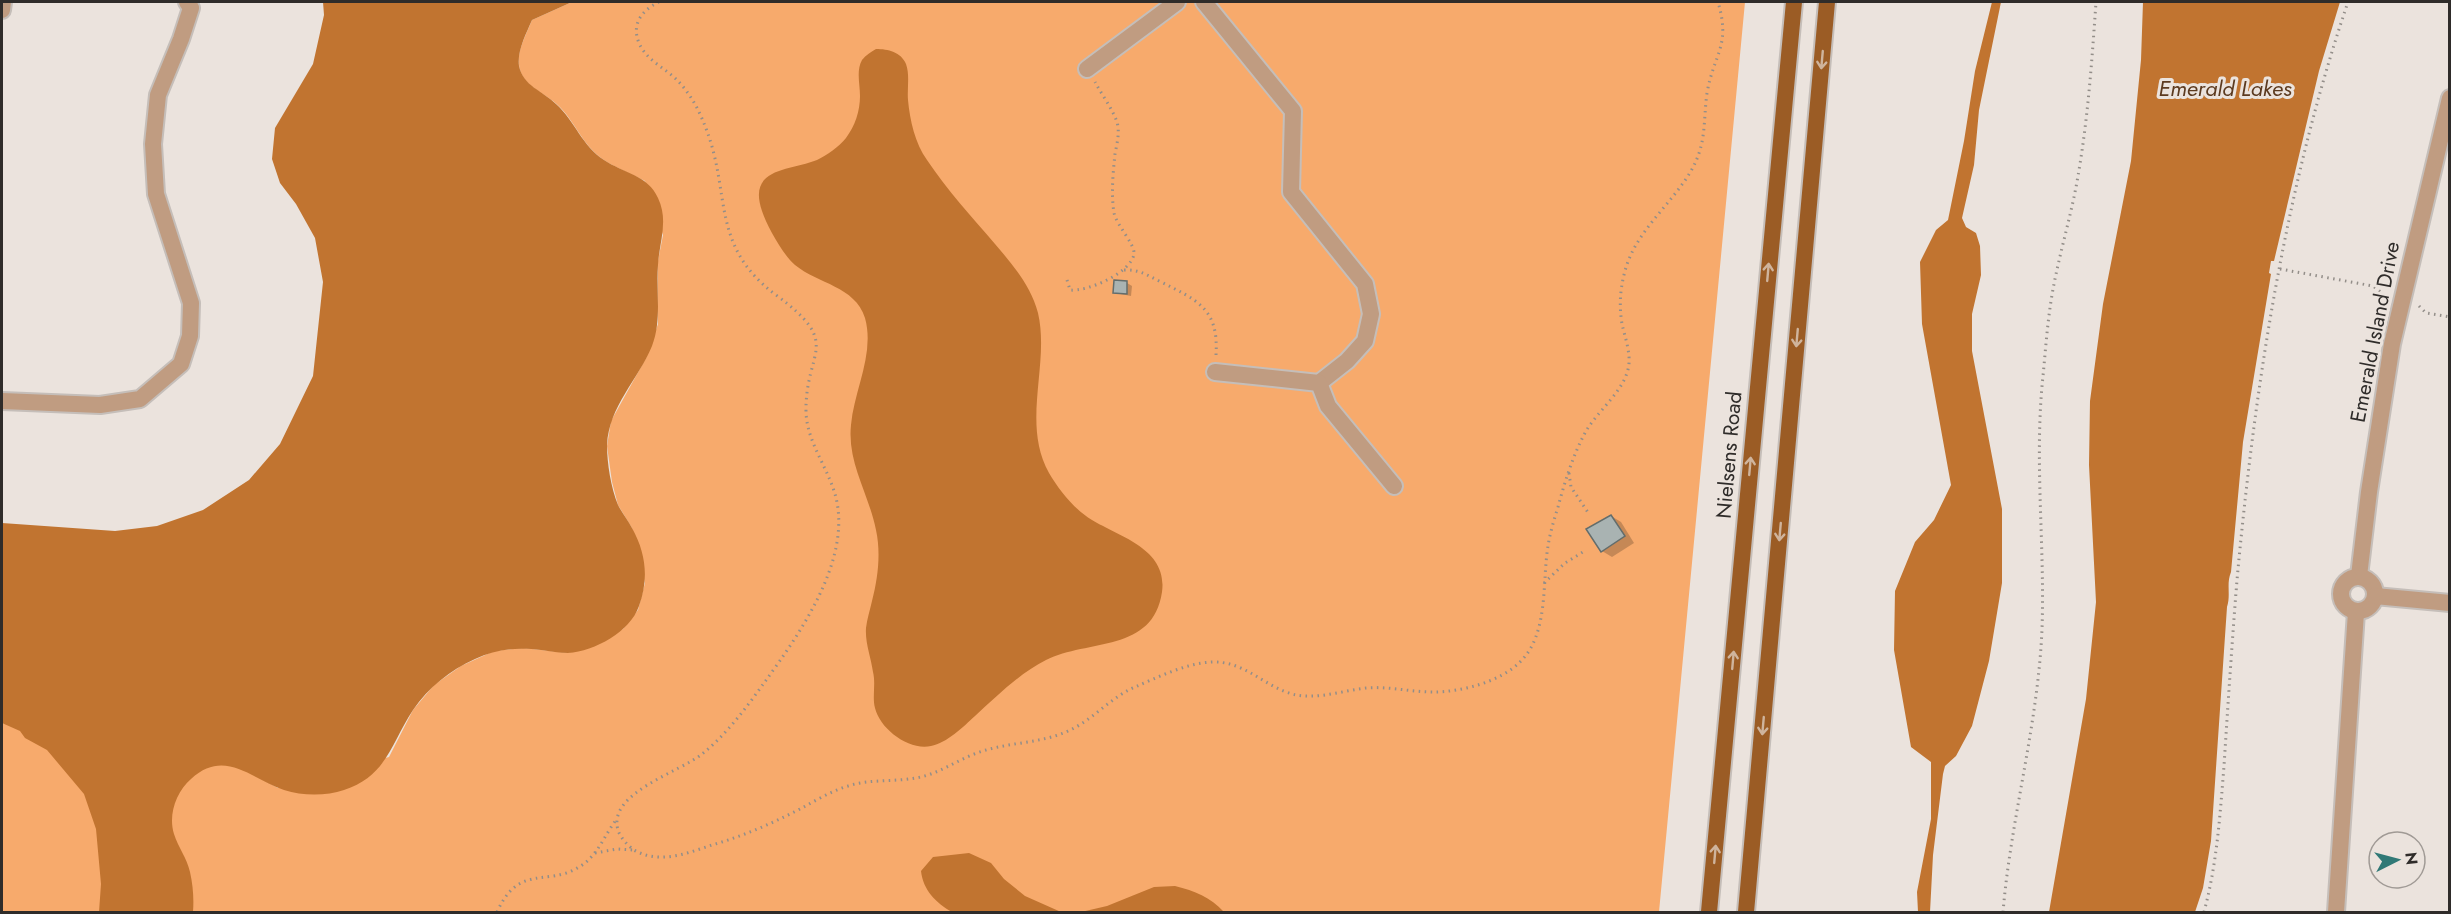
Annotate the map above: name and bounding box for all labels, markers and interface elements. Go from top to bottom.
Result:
one-way arrow [1816,49,1827,69]
water label: Emerald Lakes [2158,72,2292,104]
street label: Emerald Island Drive [2343,239,2407,425]
one-way arrow [1762,262,1773,282]
one-way arrow [1791,327,1802,347]
street label: Nielsens Road [1708,390,1750,520]
one-way arrow [1745,456,1756,476]
one-way arrow [1774,521,1785,541]
one-way arrow [1728,651,1739,671]
one-way arrow [1757,716,1768,736]
north arrow [2367,830,2427,890]
one-way arrow [1710,845,1721,865]
text: N [2399,851,2424,866]

